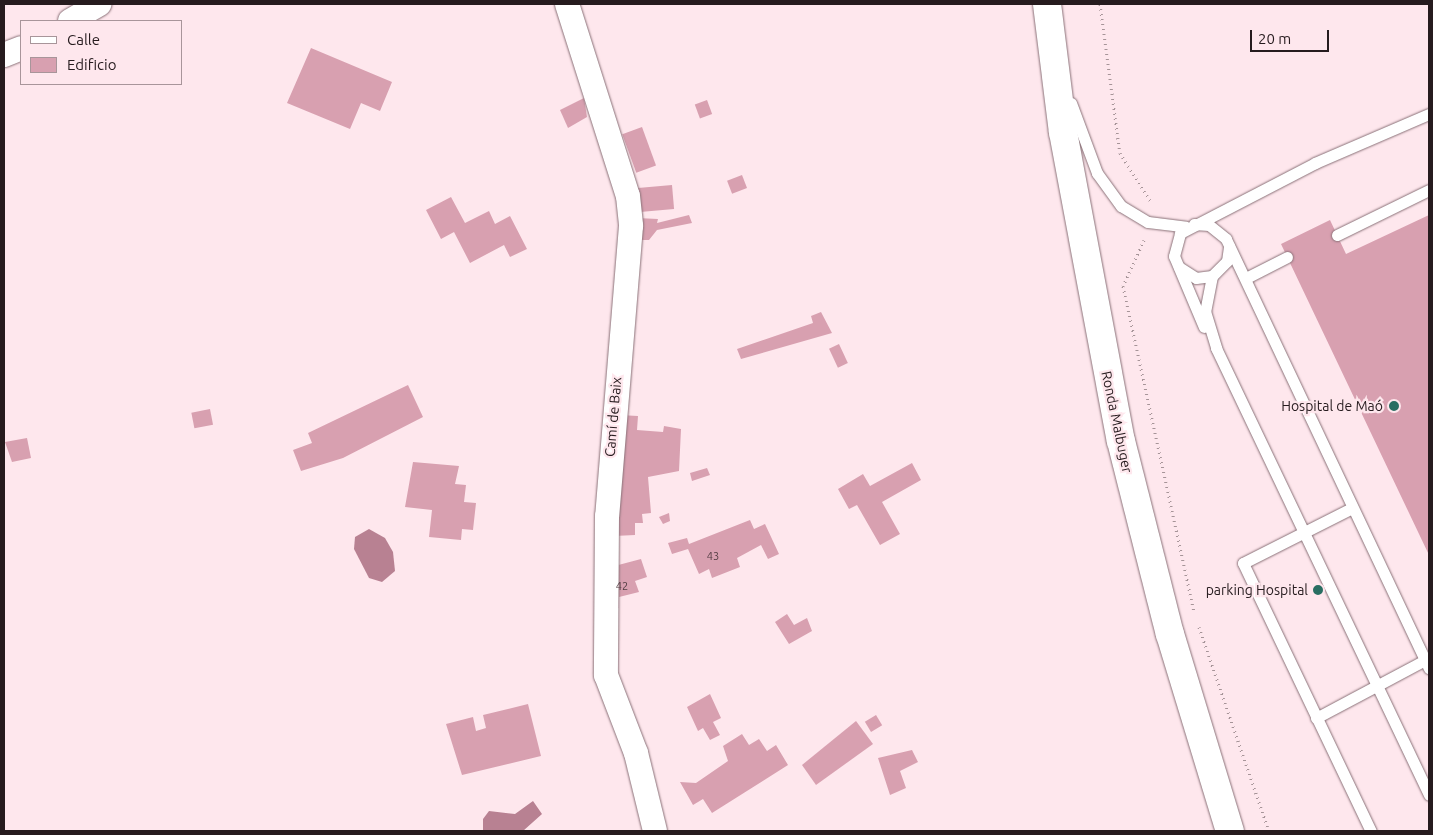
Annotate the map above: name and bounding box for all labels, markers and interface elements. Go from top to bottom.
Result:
legend [20,20,182,85]
scale bar [1253,20,1332,52]
text: 20 m [1258,30,1291,47]
text: Calle [67,31,100,48]
text: Edificio [67,56,116,73]
street label: Ronda Malbuger [1098,370,1136,474]
street label: Camí de Baix [601,376,625,458]
place label: Hospital de Maó [1281,398,1383,414]
marker: Hospital de Maó [1387,399,1401,413]
house number: 43 [707,549,719,563]
house number: 42 [616,579,628,593]
place label: parking Hospital [1206,582,1308,598]
marker: parking Hospital [1312,584,1324,596]

